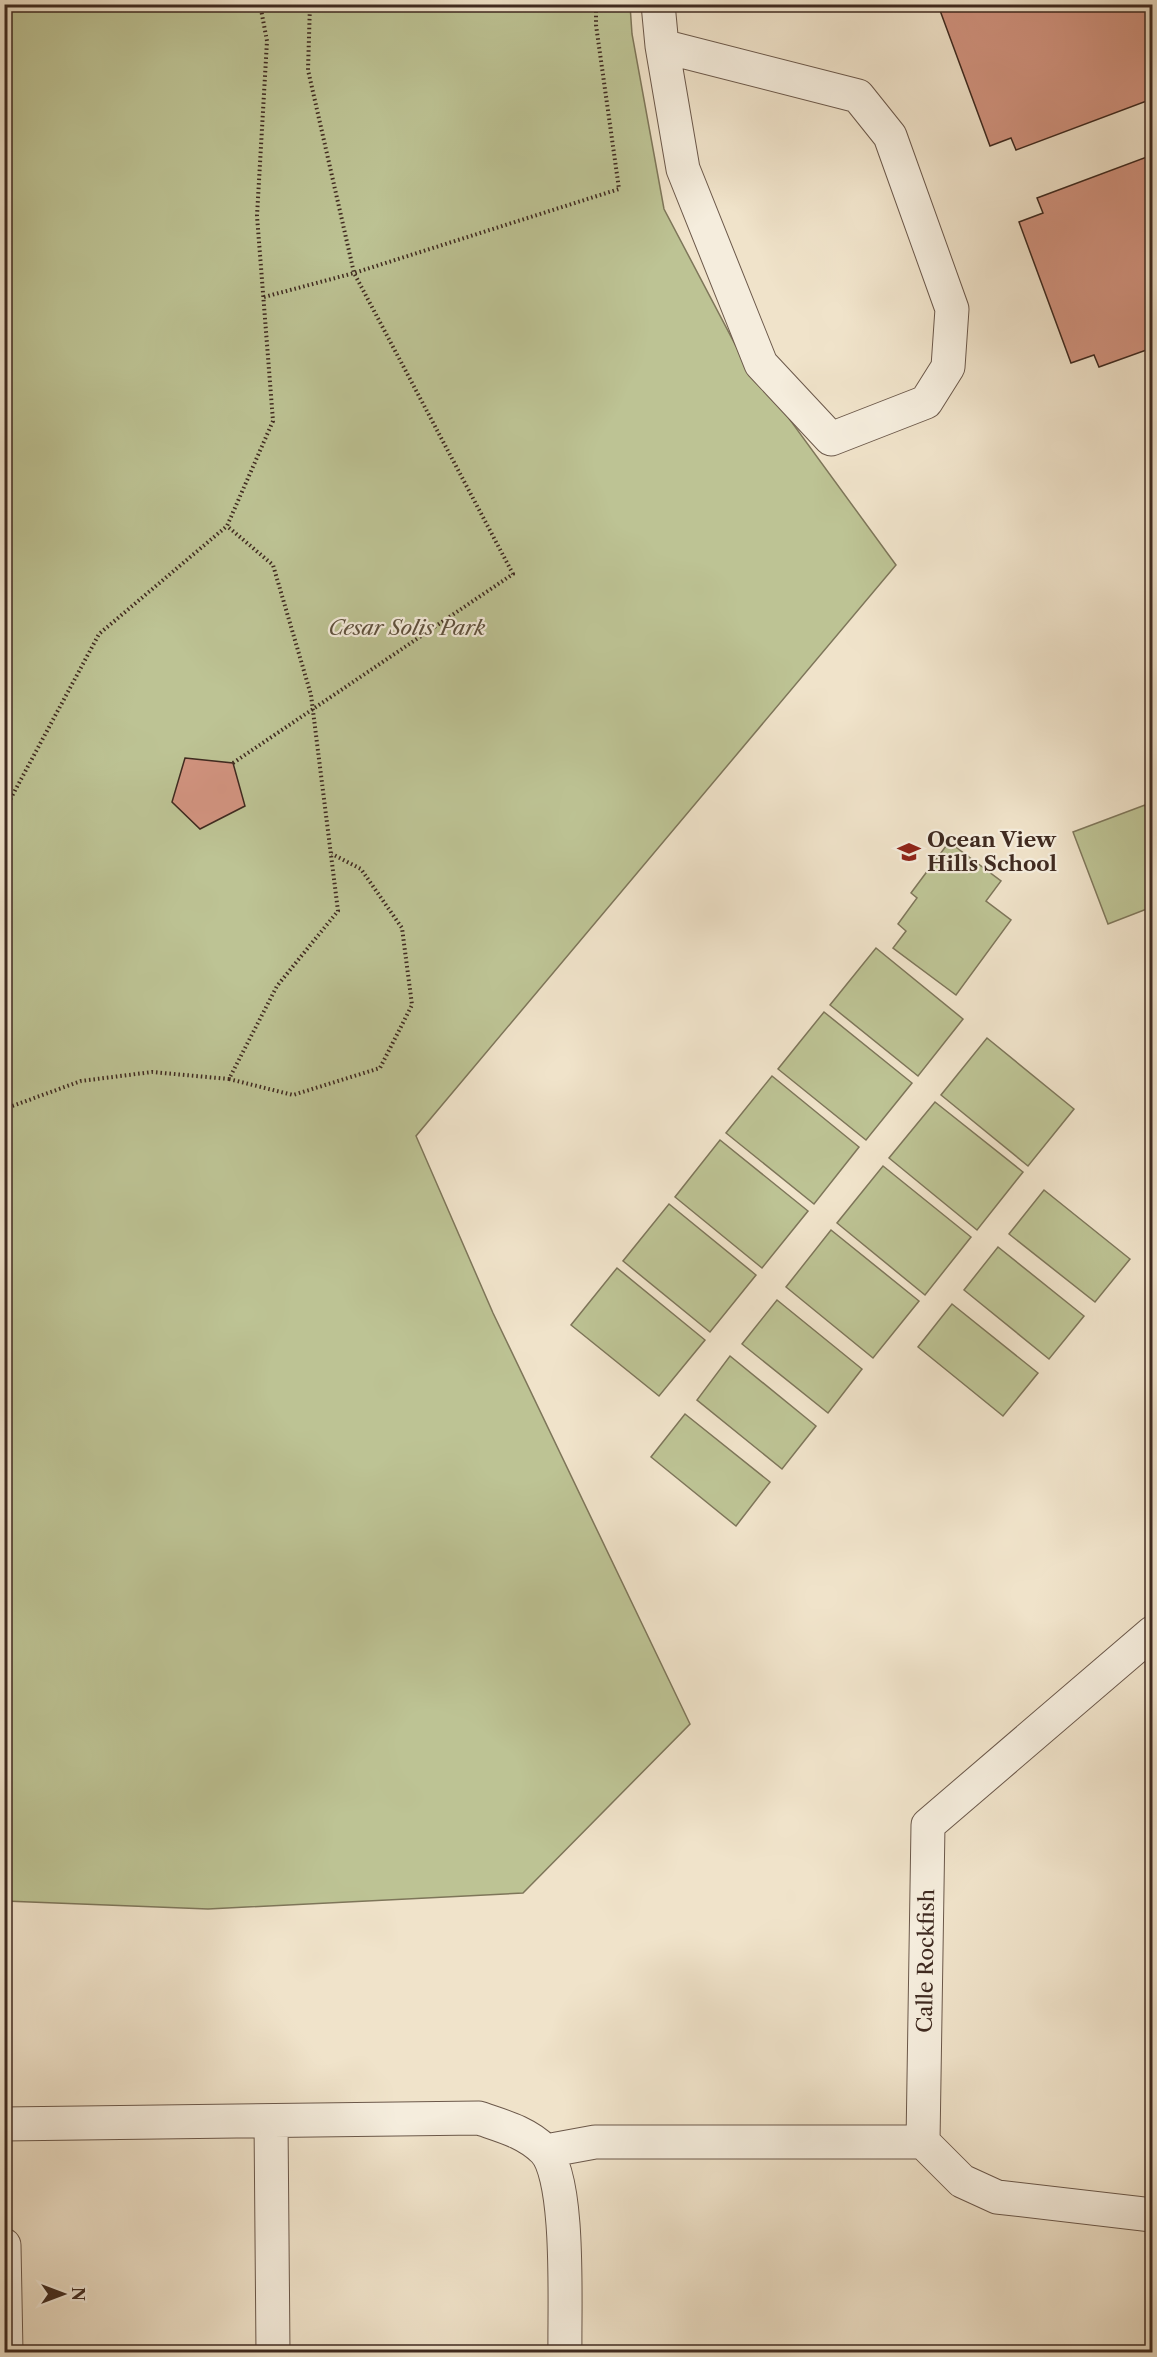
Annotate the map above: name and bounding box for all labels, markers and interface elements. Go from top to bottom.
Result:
park label: Cesar Solis Park [329,615,485,640]
place label: Ocean View Hills School [927,827,1057,876]
school or university icon: Ocean View Hills School [896,839,922,865]
street label: Calle Rockfish [912,1889,939,2033]
north arrow [33,2264,93,2324]
text: N [68,2287,88,2301]

